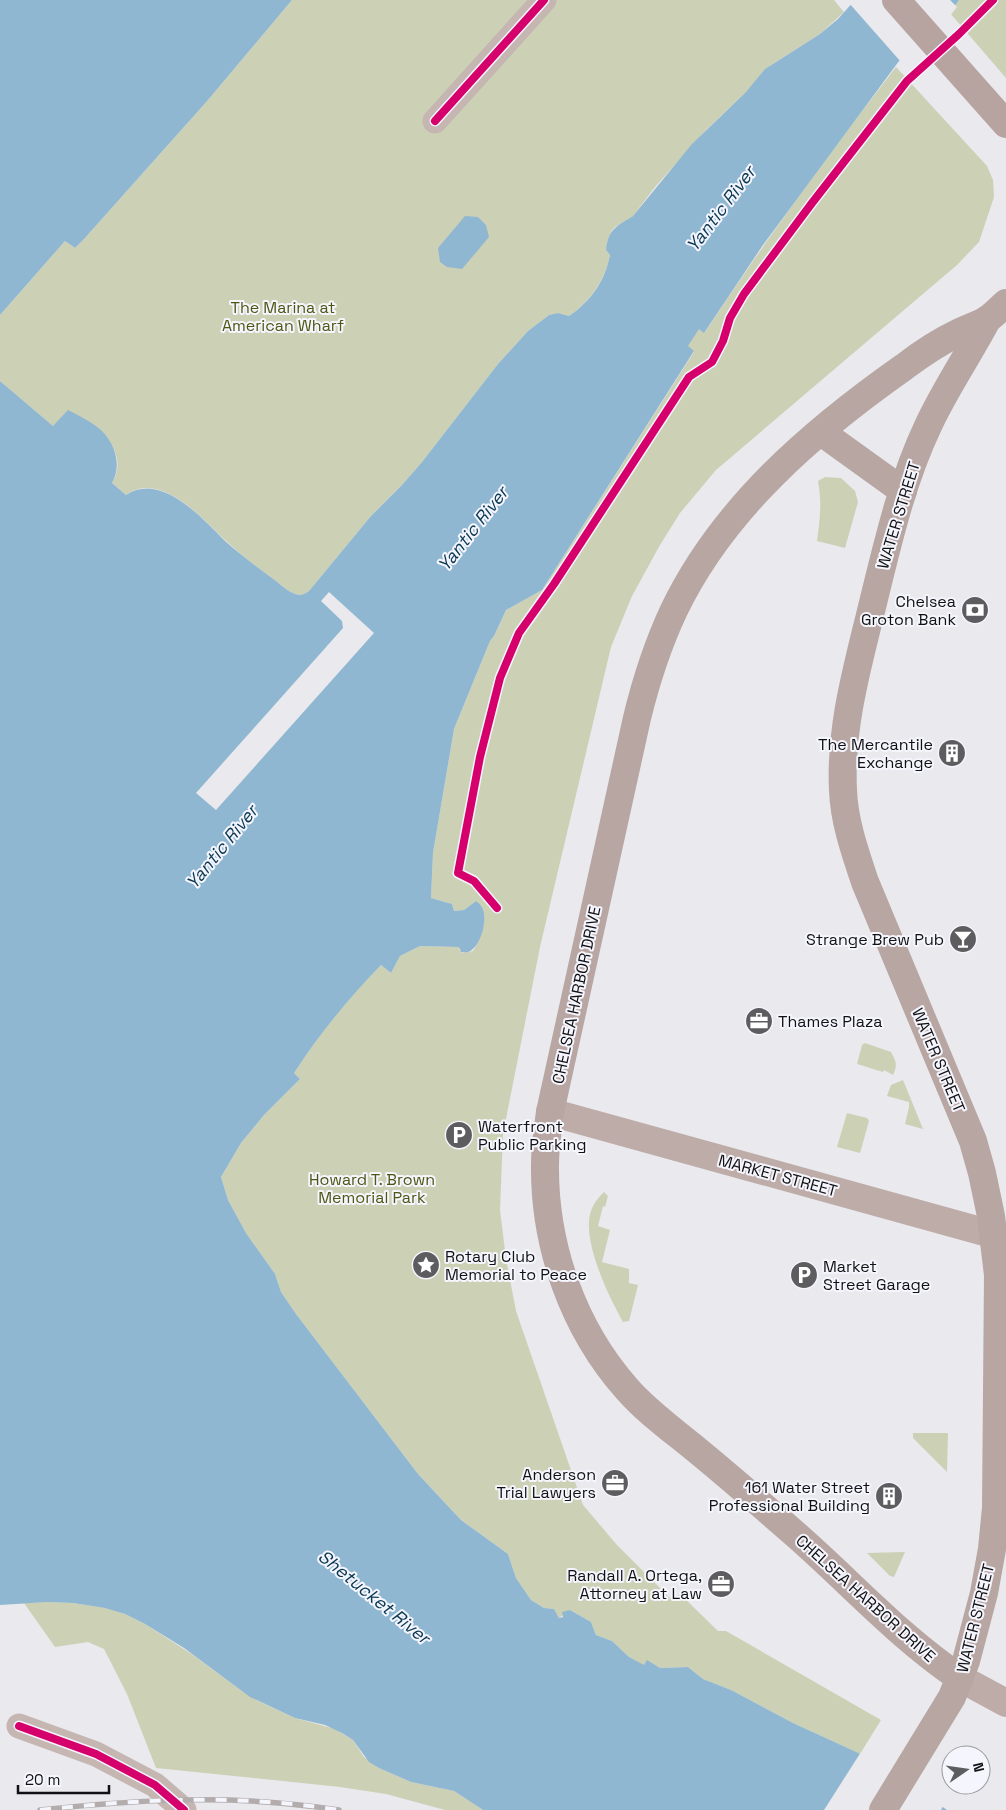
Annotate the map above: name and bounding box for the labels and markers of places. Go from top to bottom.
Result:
place label: Chelsea Groton Bank [861,591,956,630]
bank icon: Chelsea Groton Bank [960,595,990,625]
place label: The Mercantile Exchange [818,734,933,773]
building icon: The Mercantile Exchange [937,738,967,768]
bar icon: Strange Brew Pub [948,924,978,954]
place label: Strange Brew Pub [806,929,944,950]
office icon: Thames Plaza [744,1006,774,1036]
place label: Thames Plaza [778,1011,882,1032]
place label: Waterfront Public Parking [478,1116,587,1155]
parking icon: Waterfront Public Parking [444,1120,474,1150]
place label: Rotary Club Memorial to Peace [445,1246,587,1285]
place icon: Rotary Club Memorial to Peace [411,1250,441,1280]
place label: Market Street Garage [823,1256,930,1295]
parking icon: Market Street Garage [789,1260,819,1290]
place label: Anderson Trial Lawyers [496,1464,596,1503]
office icon: Anderson Trial Lawyers [600,1468,630,1498]
place label: 161 Water Street Professional Building [709,1477,870,1516]
building icon: 161 Water Street Professional Building [874,1481,904,1511]
place label: Randall A. Ortega, Attorney at Law [567,1565,702,1604]
office icon: Randall A. Ortega, Attorney at Law [706,1569,736,1599]

